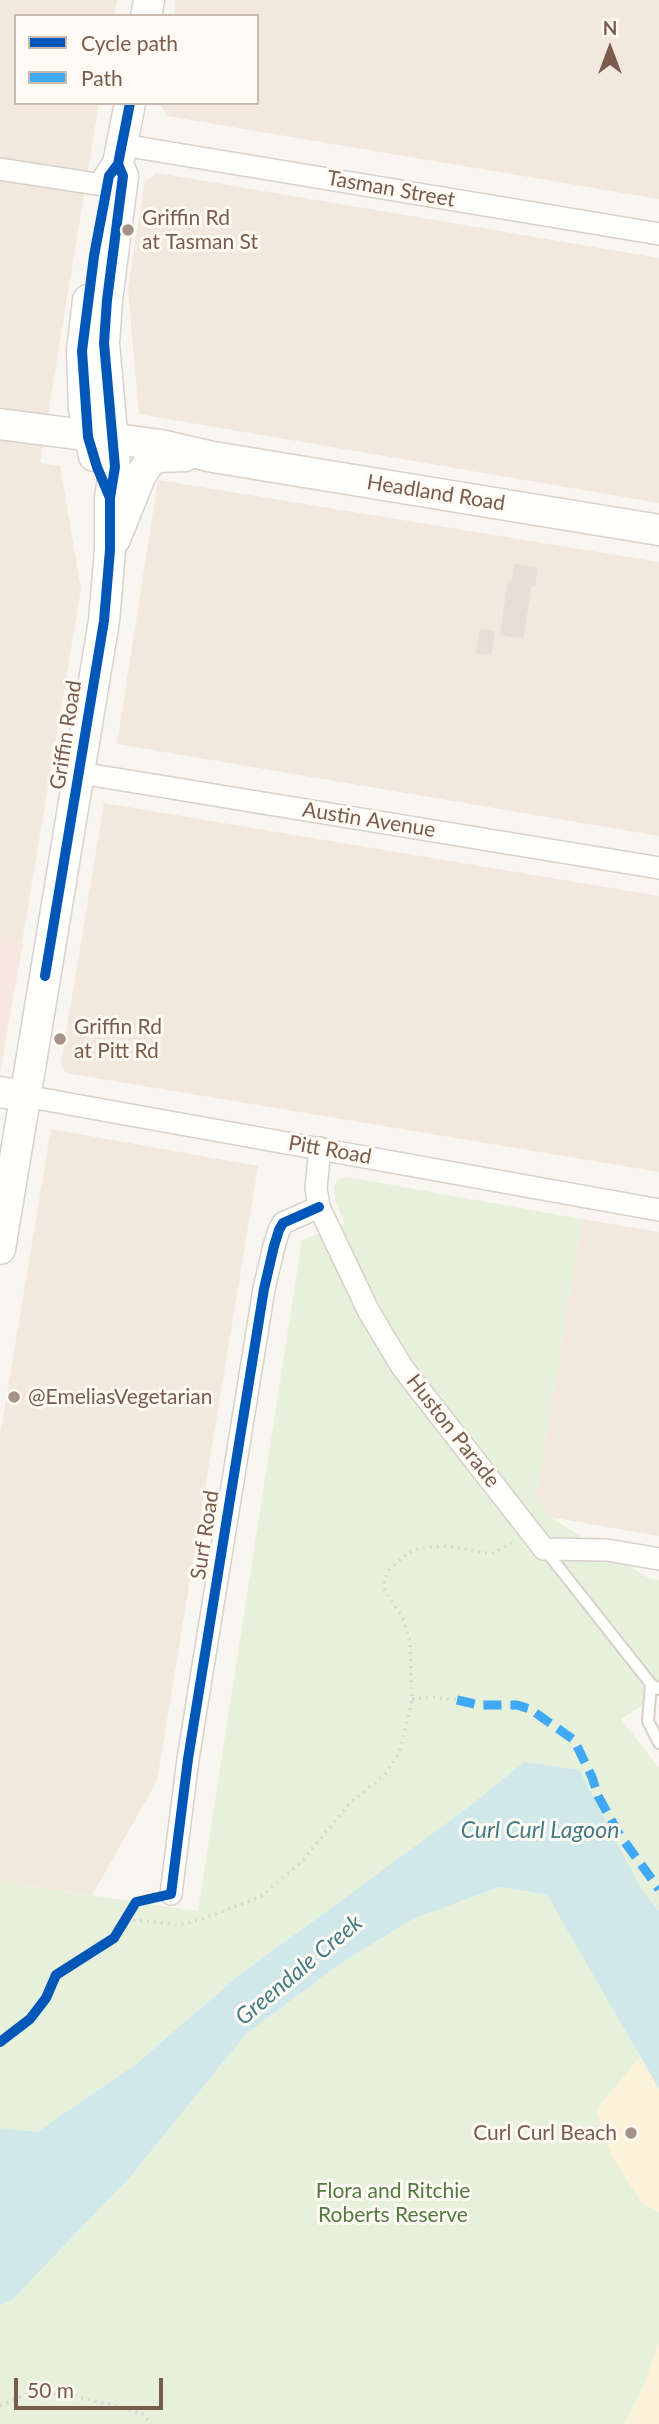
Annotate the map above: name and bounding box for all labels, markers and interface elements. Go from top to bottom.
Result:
legend [14,14,259,105]
north arrow [575,14,645,84]
text: N [603,16,617,39]
text: Cycle path [81,30,178,55]
text: Path [81,65,123,90]
street label: Tasman Street [325,165,457,213]
place label: Griffin Rd at Tasman St [142,205,258,255]
marker: Griffin Rd at Tasman St [120,222,136,238]
street label: Headland Road [365,470,507,516]
street label: Griffin Road [45,679,87,791]
street label: Austin Avenue [301,797,437,843]
place label: Griffin Rd at Pitt Rd [74,1014,162,1064]
marker: Griffin Rd at Pitt Rd [52,1031,68,1047]
street label: Pitt Road [287,1130,373,1170]
street label: Huston Parade [401,1369,505,1493]
place label: @EmeliasVegetarian [28,1384,212,1410]
marker: @EmeliasVegetarian [6,1389,22,1405]
street label: Surf Road [186,1489,224,1581]
water label: Curl Curl Lagoon [461,1817,619,1845]
water label: Greendale Creek [230,1909,368,2031]
place label: Curl Curl Beach [473,2120,617,2146]
marker: Curl Curl Beach [623,2125,639,2141]
park label: Flora and Ritchie Roberts Reserve [316,2178,470,2228]
scale bar [18,2364,166,2408]
text: 50 m [27,2377,74,2402]

